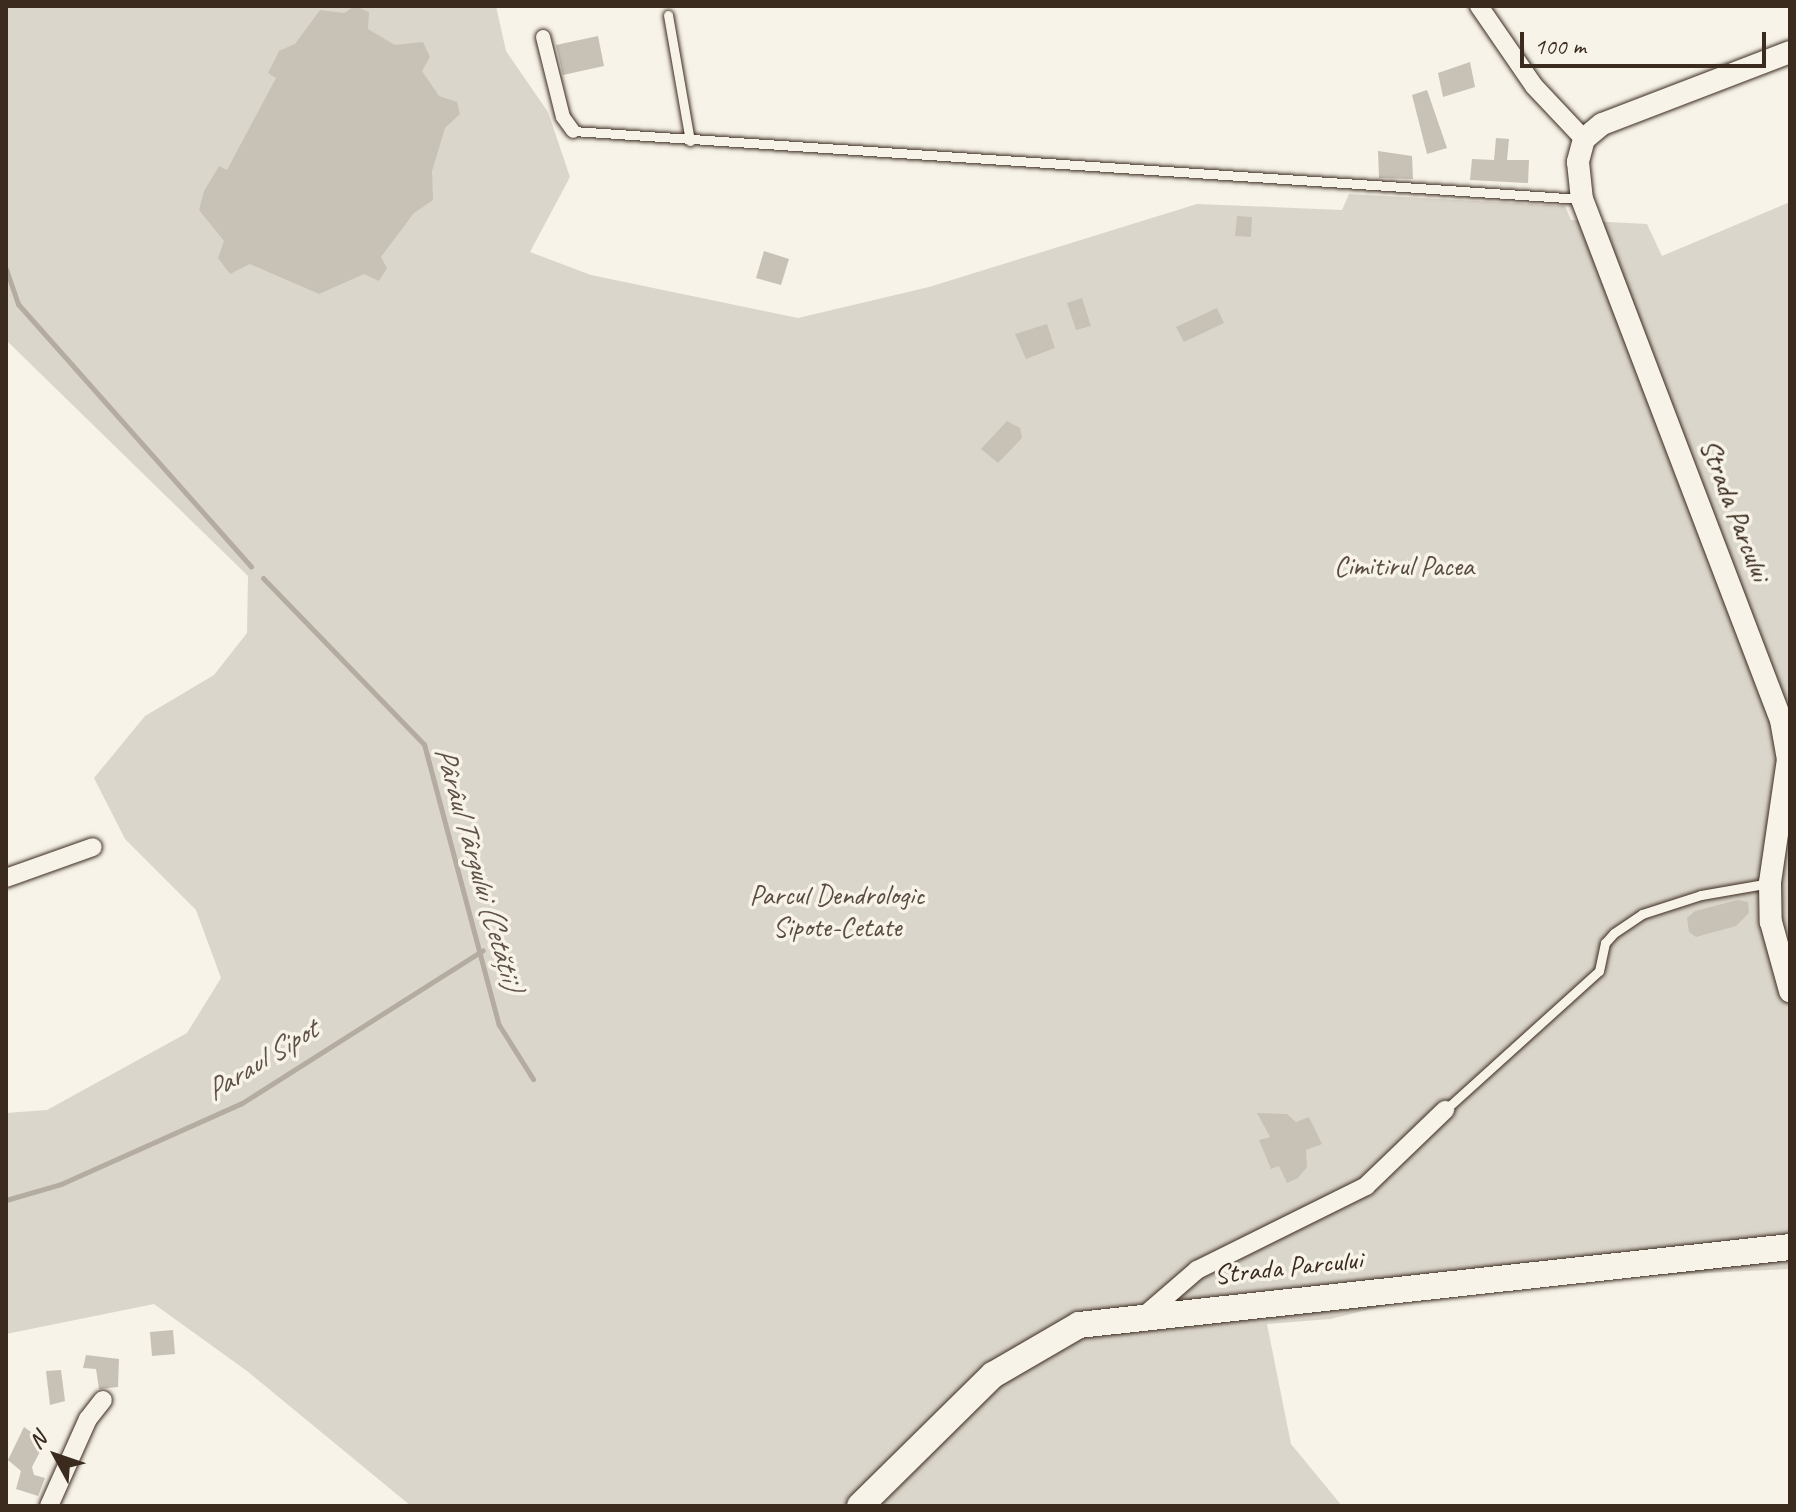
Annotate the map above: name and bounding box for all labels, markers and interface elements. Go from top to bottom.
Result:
scale bar [1524,16,1770,66]
text: 100 m [1534,31,1586,61]
street label: Strada Parcului [1693,434,1777,586]
park label: Cimitirul Pacea [1334,549,1474,583]
water label: Pârâul Târgului (Cetății) [427,742,531,994]
park label: Parcul Dendrologic Sipote-Cetate [749,878,925,944]
water label: Paraul Sipot [199,1012,323,1108]
street label: Strada Parcului [1212,1242,1364,1292]
north arrow [16,1416,96,1496]
text: N [23,1426,53,1455]

